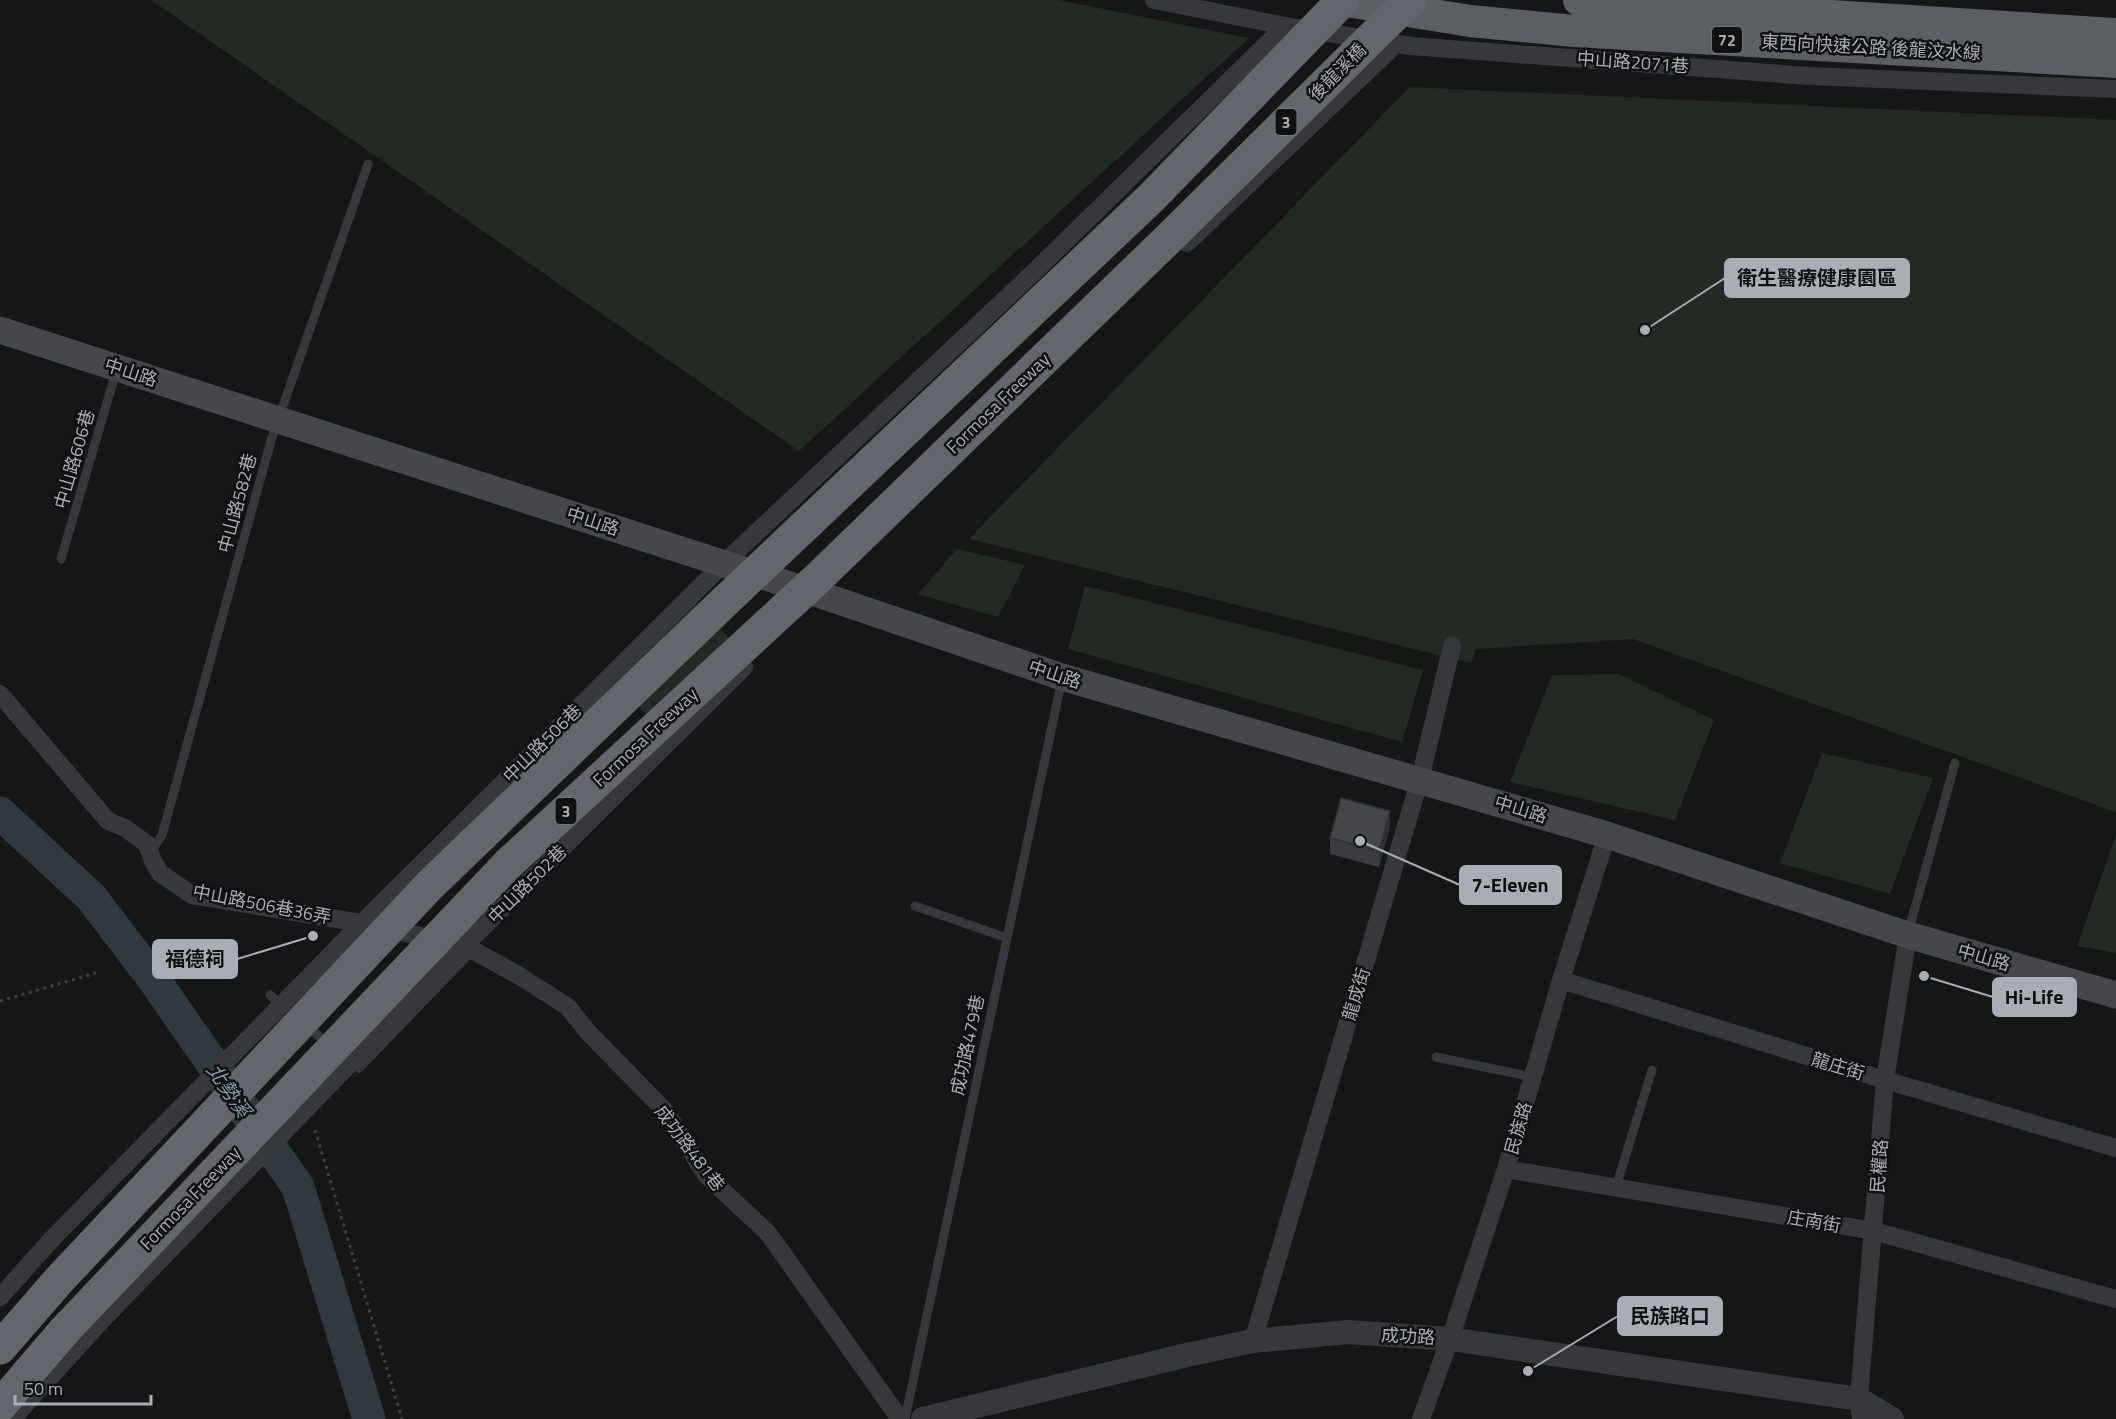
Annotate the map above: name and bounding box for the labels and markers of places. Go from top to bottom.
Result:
callout: 衛生醫療健康園區 [1725,259,1909,297]
callout: 7-Eleven [1460,866,1561,904]
callout: 福德祠 [153,940,237,978]
callout: Hi-Life [1993,978,2076,1016]
callout: 民族路口 [1618,1297,1722,1335]

